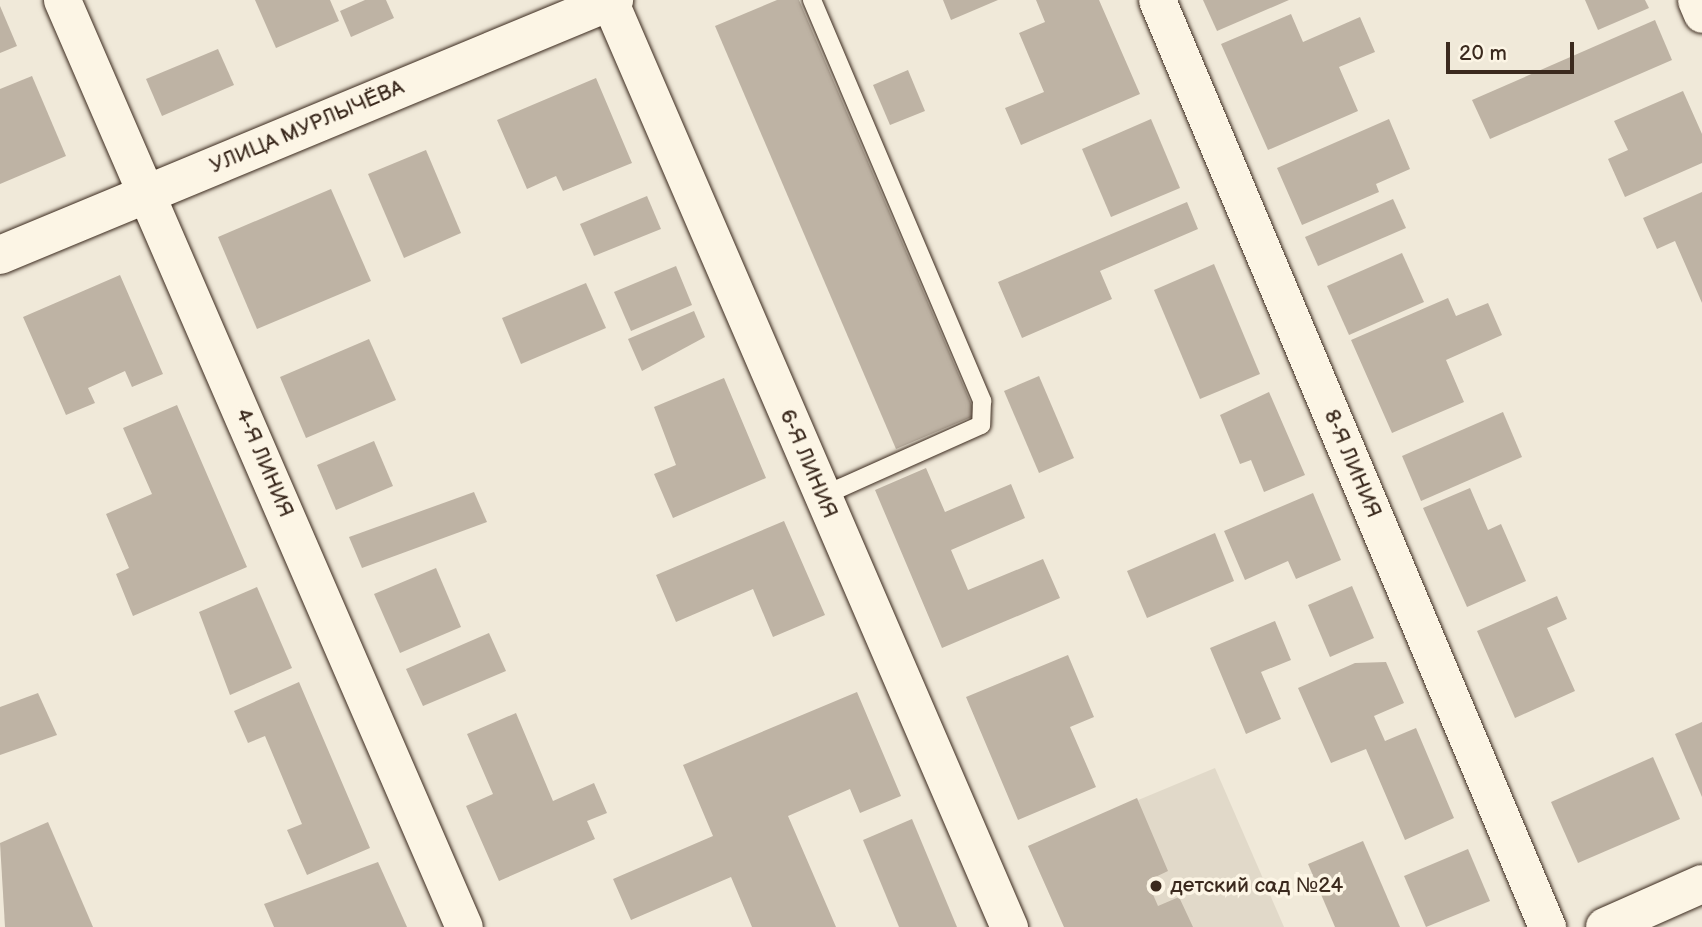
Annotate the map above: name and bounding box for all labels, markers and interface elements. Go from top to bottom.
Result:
scale bar [1450,28,1578,72]
text: 20 m [1459,41,1507,66]
street label: УЛИЦА МУРЛЫЧЁВА [206,75,408,179]
street label: 4-Я ЛИНИЯ [230,405,298,521]
street label: 6-Я ЛИНИЯ [774,406,842,522]
street label: 8-Я ЛИНИЯ [1318,406,1386,522]
place label: детский сад №24 [1170,873,1343,899]
marker: детский сад №24 [1148,878,1164,894]

